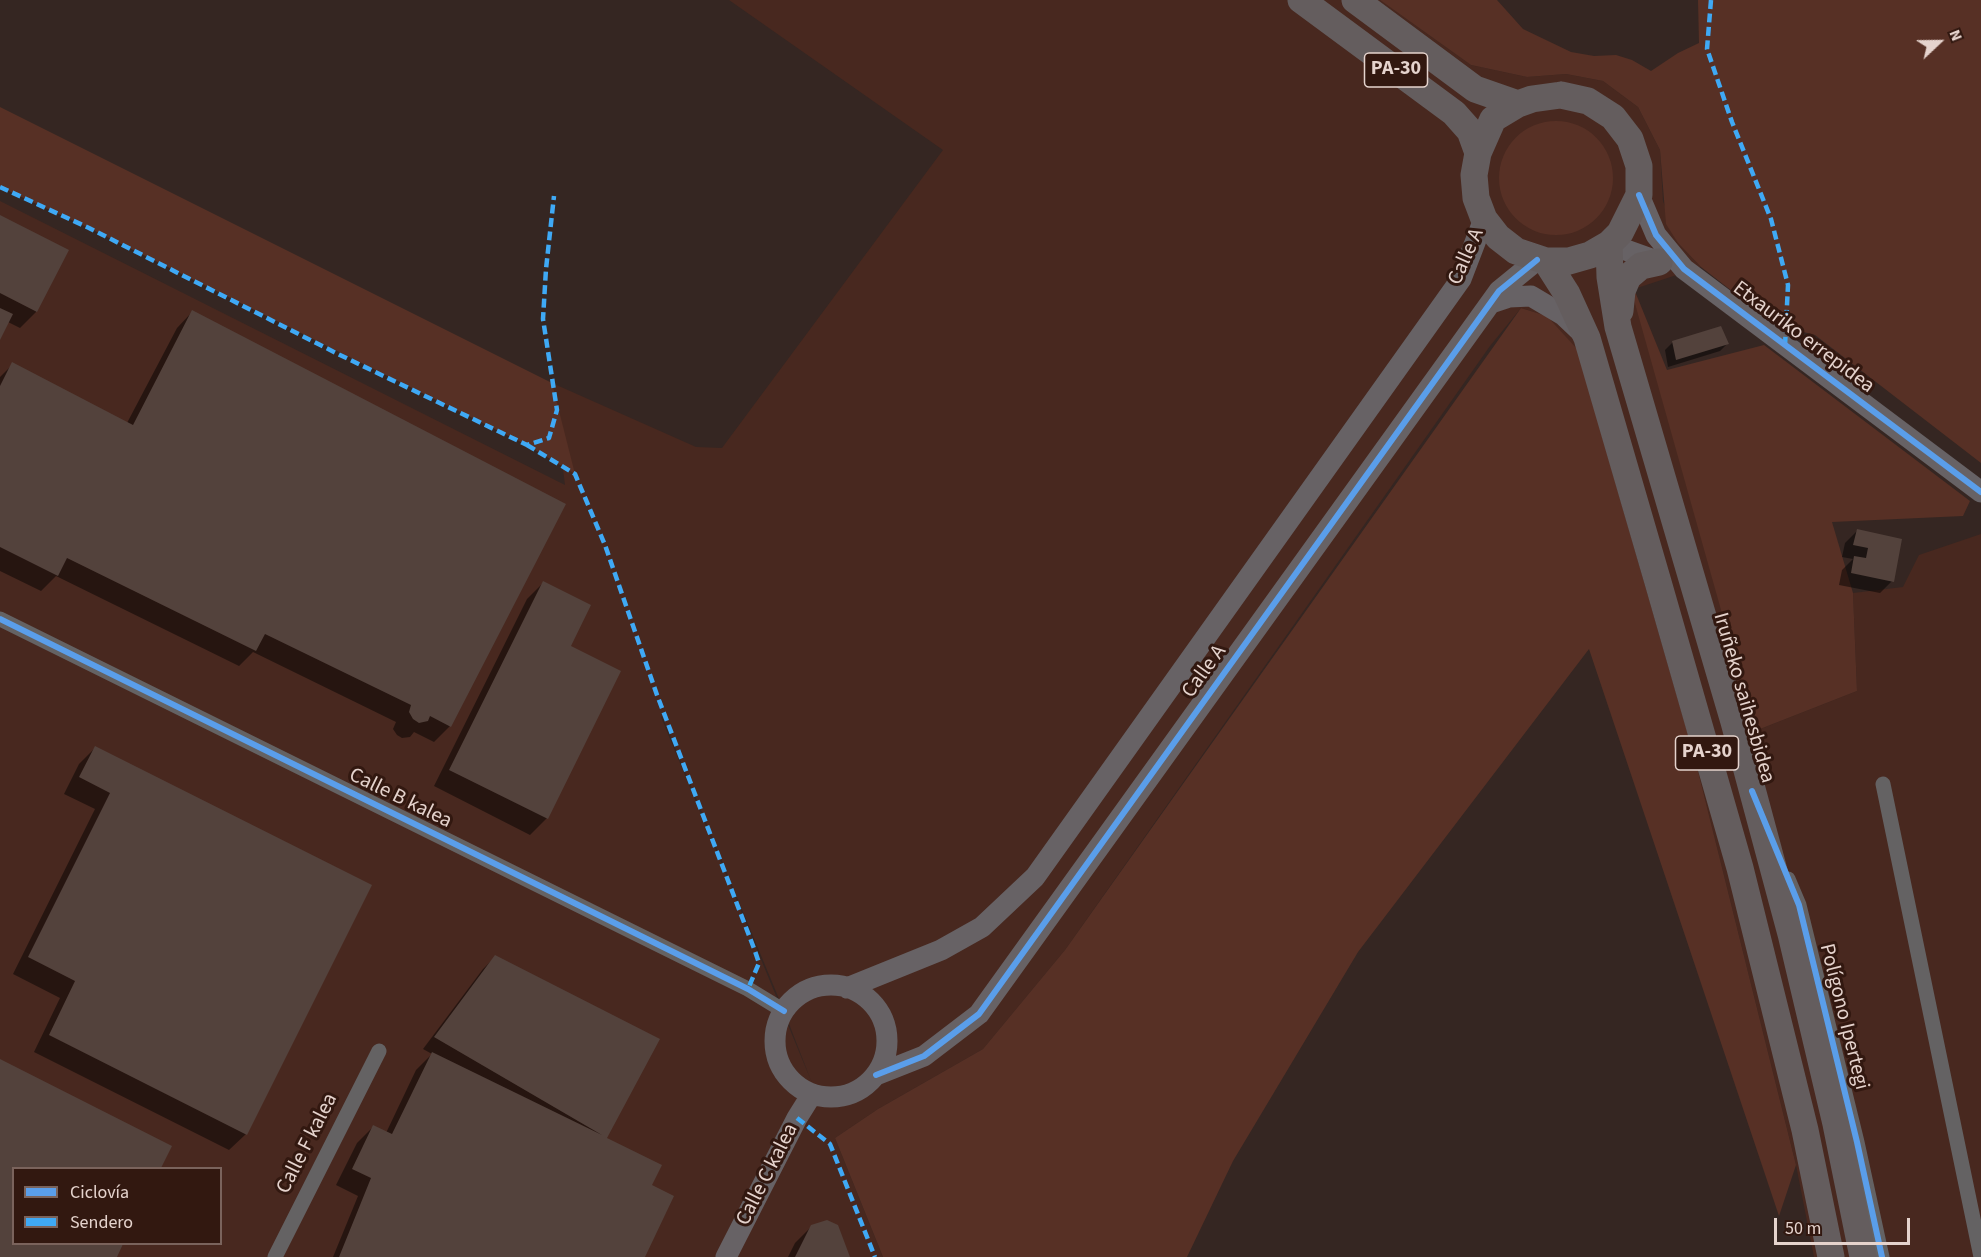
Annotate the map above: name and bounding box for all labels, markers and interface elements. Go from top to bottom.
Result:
north arrow [1909,12,1969,72]
text: N [1943,26,1968,44]
road number: PA-30 [1364,53,1428,87]
street label: Calle A [1443,225,1491,289]
street label: Etxauriko errepidea [1727,277,1879,399]
street label: Iruñeko saihesbidea [1707,610,1779,786]
street label: Calle A [1177,641,1233,703]
road number: PA-30 [1676,736,1738,770]
street label: Calle B kalea [344,763,456,835]
street label: Polígono Ipertegi [1813,941,1873,1093]
street label: Calle F kalea [272,1090,344,1198]
street label: Calle C kalea [732,1120,804,1230]
legend [12,1167,222,1245]
text: Ciclovía [70,1180,129,1205]
scale bar [1777,1206,1914,1244]
text: Sendero [70,1210,133,1235]
text: 50 m [1785,1216,1821,1241]

